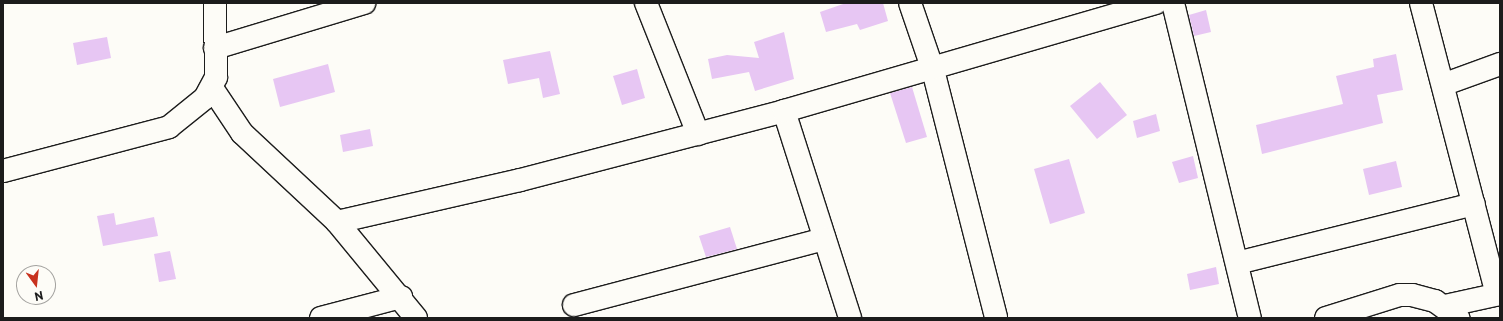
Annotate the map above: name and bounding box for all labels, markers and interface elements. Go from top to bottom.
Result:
north arrow [16,265,56,305]
text: N [33,287,45,305]

